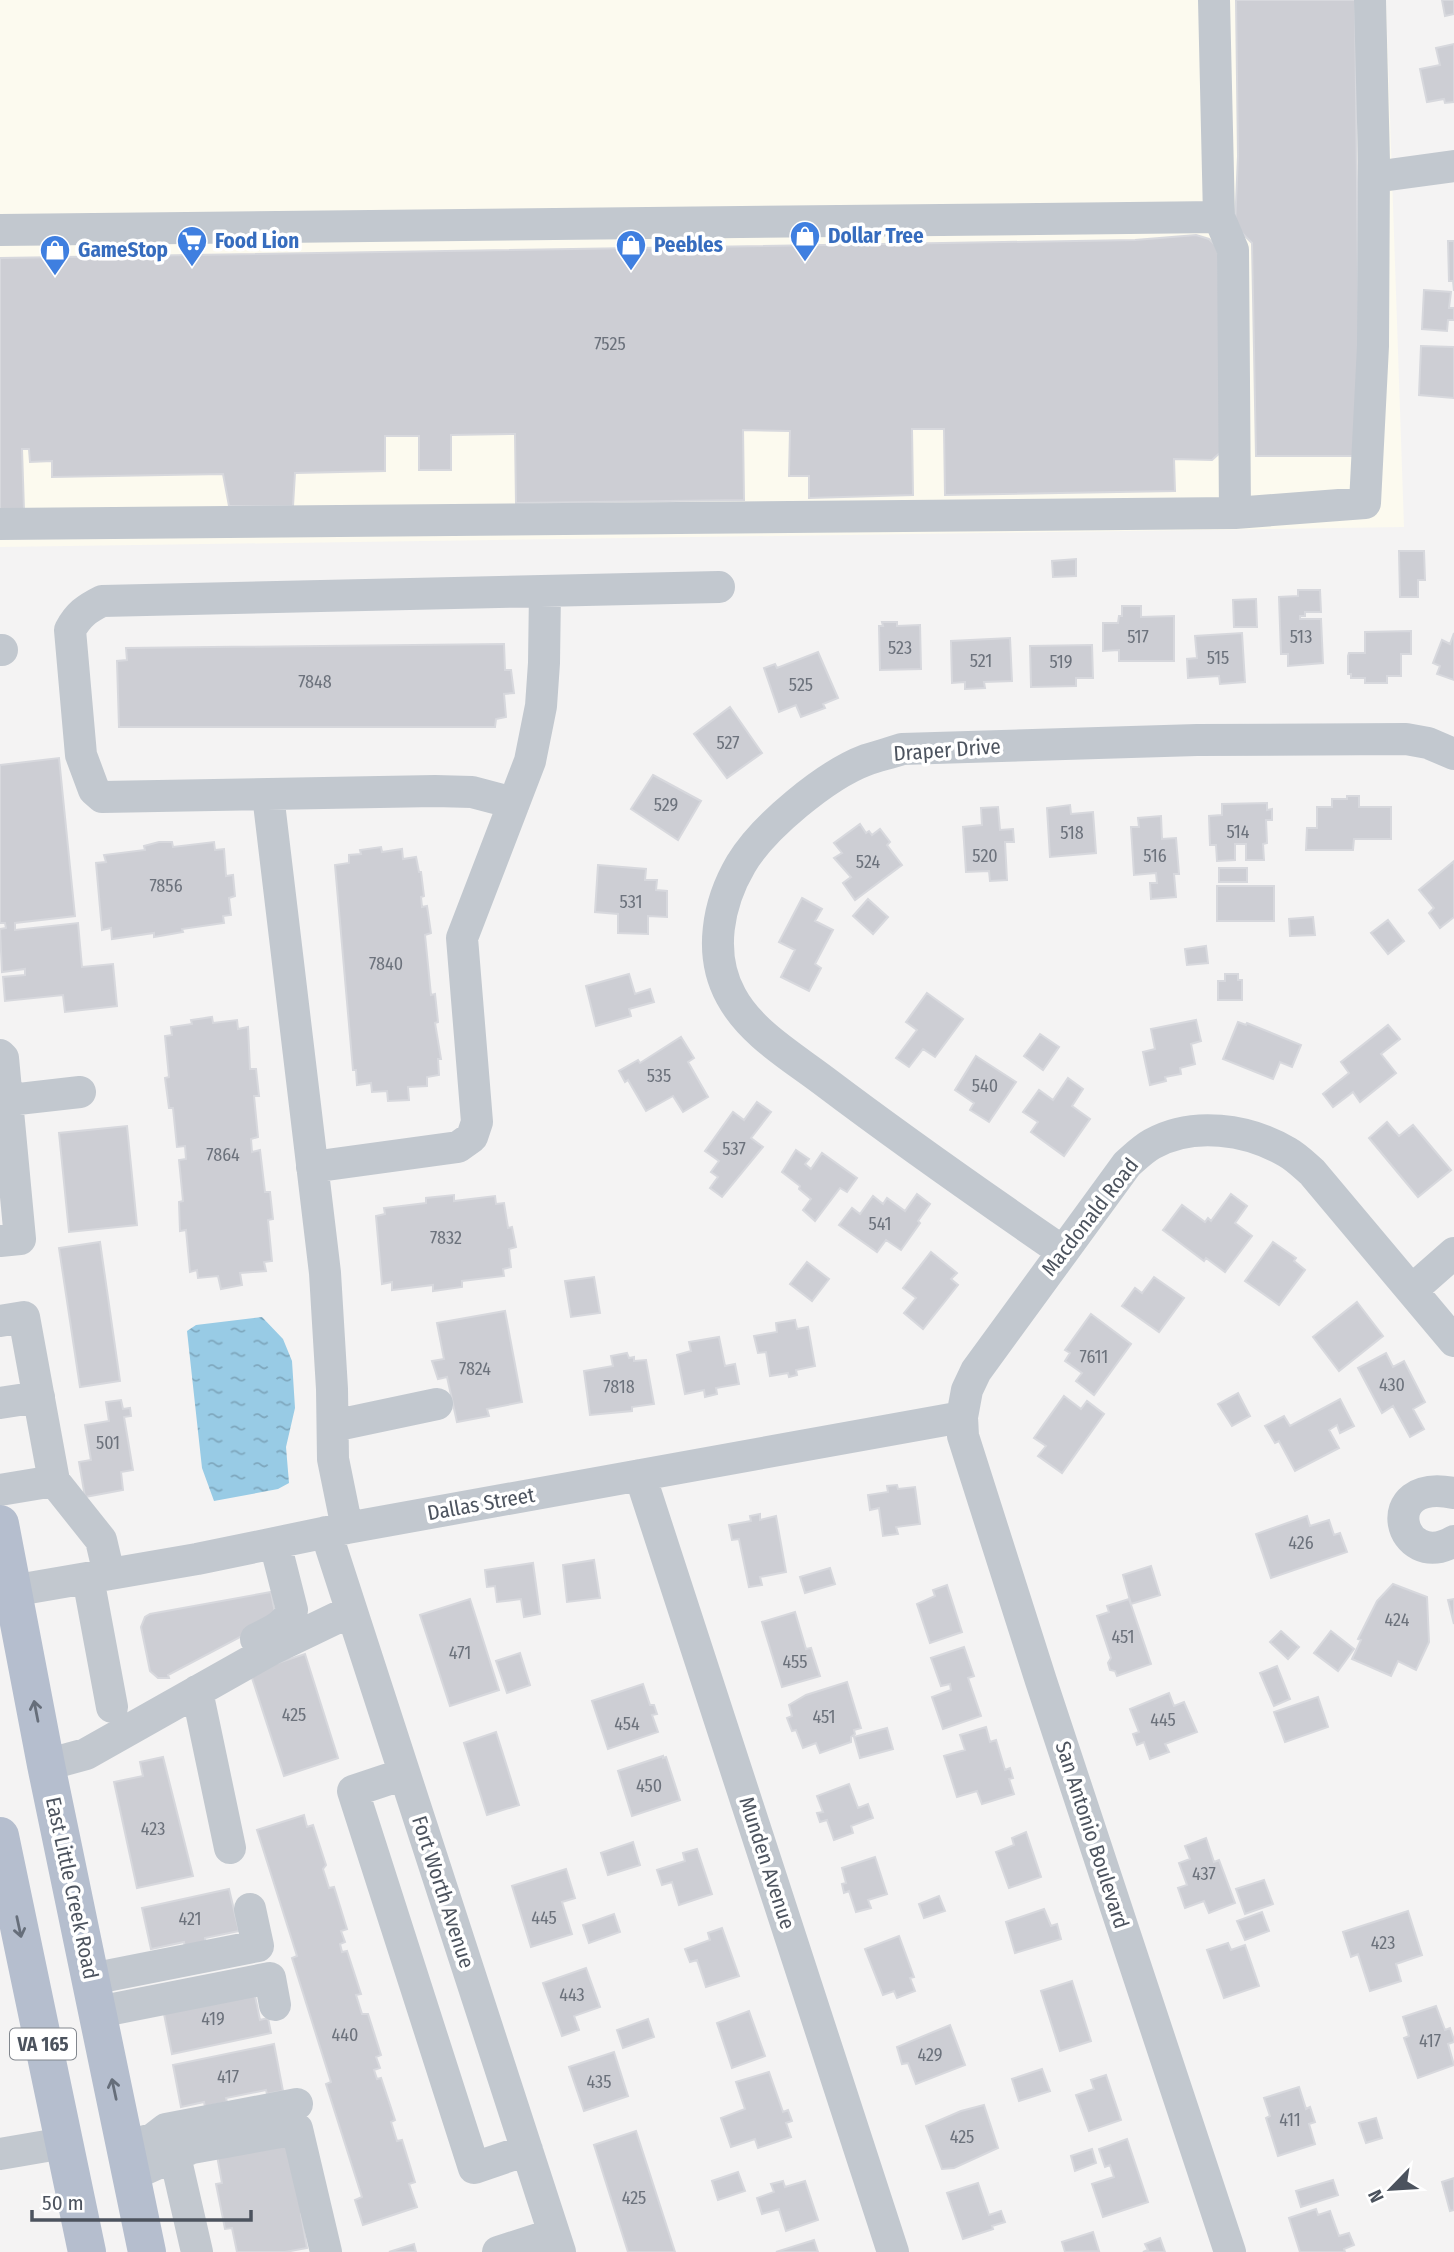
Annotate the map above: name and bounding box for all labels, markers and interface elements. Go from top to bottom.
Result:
shop icon: Dollar Tree [788,219,822,263]
place label: Dollar Tree [828,223,924,249]
supermarket icon: Food Lion [175,224,209,268]
place label: Food Lion [215,228,299,254]
shop icon: Peebles [614,228,648,272]
place label: Peebles [654,232,723,258]
shop icon: GameStop [38,233,72,277]
place label: GameStop [78,237,168,263]
house number: 7525 [594,333,626,355]
house number: 517 [1127,626,1149,648]
house number: 513 [1290,626,1312,648]
house number: 523 [888,637,912,659]
house number: 515 [1207,647,1229,669]
house number: 521 [970,650,992,672]
house number: 519 [1049,651,1073,673]
house number: 7848 [298,671,332,693]
house number: 525 [789,674,813,696]
house number: 527 [716,732,740,754]
street label: Draper Drive [893,733,1001,767]
house number: 529 [654,794,678,816]
house number: 514 [1226,821,1250,843]
house number: 518 [1060,822,1084,844]
house number: 520 [972,845,998,867]
house number: 516 [1143,845,1167,867]
house number: 524 [856,851,880,873]
house number: 7856 [149,875,183,897]
house number: 531 [620,891,642,913]
house number: 7840 [369,953,403,975]
house number: 535 [647,1065,671,1087]
house number: 540 [972,1075,998,1097]
house number: 537 [722,1138,746,1160]
house number: 7864 [206,1144,240,1166]
street label: Macdonald Road [1036,1153,1144,1281]
house number: 541 [868,1213,892,1235]
house number: 7832 [430,1227,462,1249]
house number: 7611 [1080,1346,1108,1368]
house number: 7824 [459,1358,491,1380]
house number: 430 [1379,1374,1405,1396]
house number: 7818 [603,1376,635,1398]
house number: 501 [96,1432,120,1454]
street label: Dallas Street [425,1482,537,1526]
house number: 426 [1288,1532,1314,1554]
house number: 424 [1385,1609,1410,1631]
house number: 451 [1112,1626,1134,1648]
house number: 471 [449,1642,471,1664]
house number: 455 [783,1651,807,1673]
one-way arrow [28,1700,42,1723]
house number: 425 [282,1704,306,1726]
house number: 451 [813,1706,835,1728]
house number: 445 [1150,1709,1176,1731]
house number: 454 [614,1713,640,1735]
street label: San Antonio Boulevard [1049,1738,1135,1932]
house number: 450 [636,1775,662,1797]
street label: Munden Avenue [733,1793,801,1933]
street label: East Little Creek Road [40,1795,104,1981]
street label: Fort Worth Avenue [406,1813,480,1971]
house number: 423 [141,1818,165,1840]
house number: 437 [1192,1863,1216,1885]
house number: 445 [531,1907,557,1929]
house number: 421 [178,1908,202,1930]
one-way arrow [12,1915,26,1938]
house number: 423 [1371,1932,1395,1954]
house number: 443 [559,1984,585,2006]
house number: 419 [201,2008,225,2030]
house number: 440 [332,2024,358,2046]
road number: VA 165 [10,2028,76,2060]
house number: 417 [1419,2030,1441,2052]
house number: 429 [917,2044,943,2066]
house number: 417 [217,2066,239,2088]
house number: 435 [587,2071,611,2093]
one-way arrow [107,2078,120,2101]
house number: 411 [1279,2109,1301,2131]
house number: 425 [950,2126,974,2148]
north arrow [1356,2154,1426,2224]
scale bar [32,2178,250,2222]
text: N [1363,2186,1389,2206]
house number: 425 [622,2187,646,2209]
text: 50 m [42,2190,84,2216]

